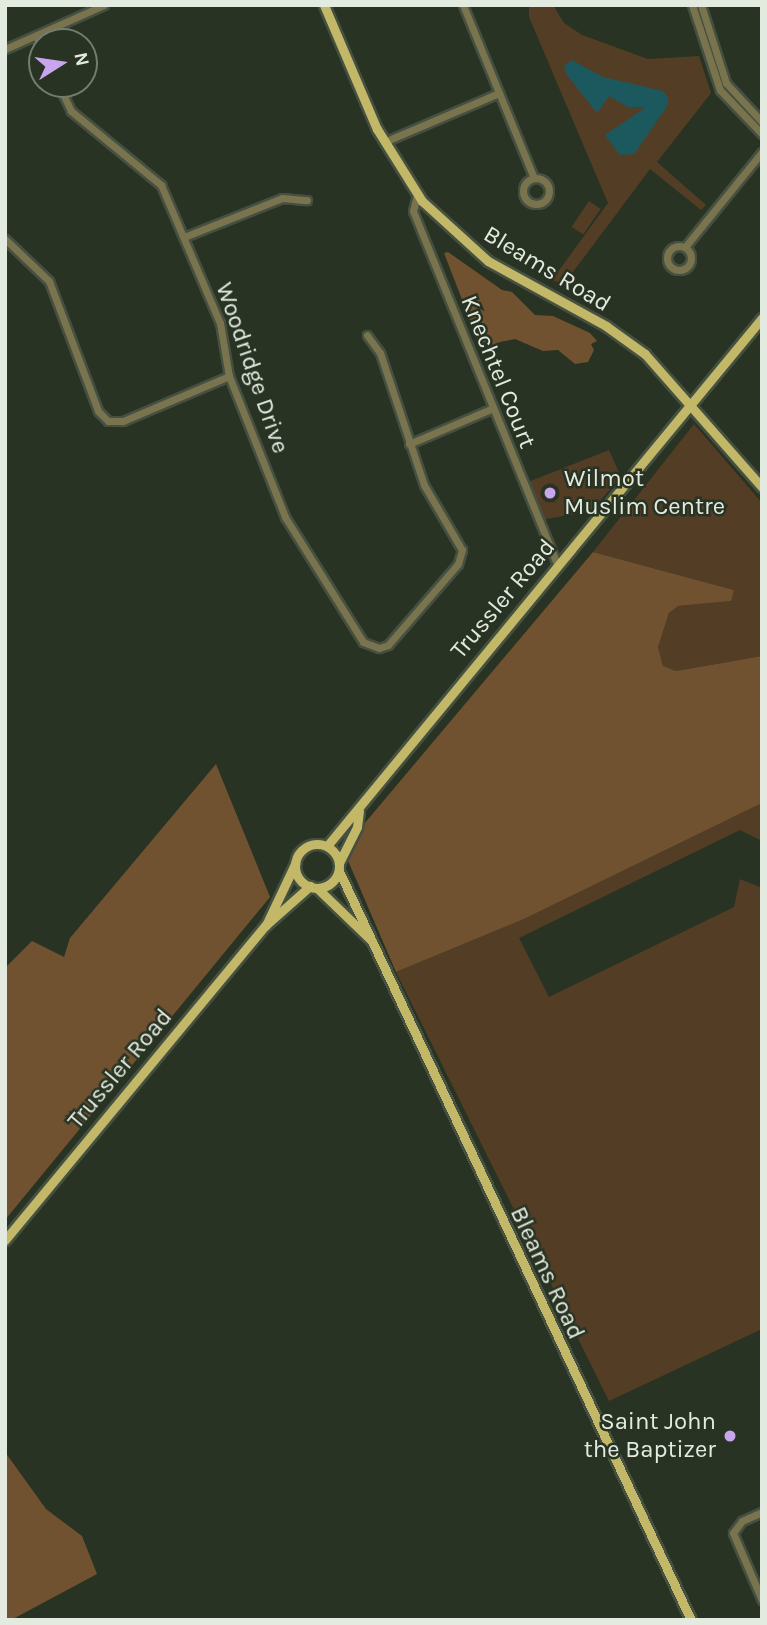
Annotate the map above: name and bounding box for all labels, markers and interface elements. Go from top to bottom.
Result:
north arrow [28,28,98,98]
text: N [69,50,94,68]
street label: Bleams Road [478,220,616,318]
street label: Woodridge Drive [209,279,295,457]
street label: Knechtel Court [454,291,542,453]
place label: Wilmot Muslim Centre [564,465,725,521]
marker: Wilmot Muslim Centre [542,485,558,501]
street label: Trussler Road [445,533,561,665]
street label: Trussler Road [62,1003,178,1135]
street label: Bleams Road [504,1202,590,1344]
place label: Saint John the Baptizer [584,1408,716,1464]
marker: Saint John the Baptizer [722,1428,738,1444]

